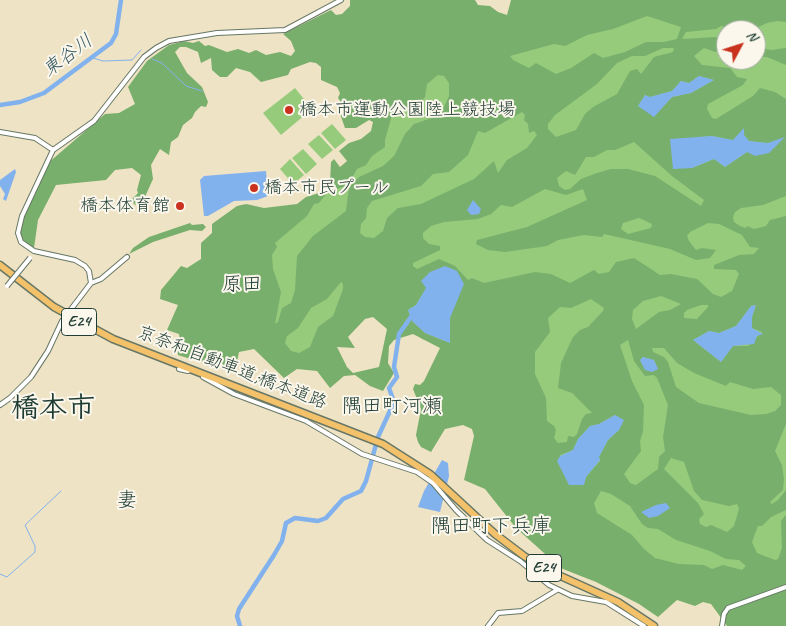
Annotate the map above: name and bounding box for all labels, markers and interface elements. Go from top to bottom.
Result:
north arrow [716,20,766,70]
text: N [743,27,761,44]
water label: 東谷川 [38,30,98,82]
place label: 橋本市運動公園陸上競技場 [299,99,515,121]
marker: 橋本市運動公園陸上競技場 [283,104,295,116]
place label: 橋本市民プール [264,177,389,199]
marker: 橋本市民プール [248,182,260,194]
place label: 橋本体育館 [80,195,170,217]
marker: 橋本体育館 [174,200,186,212]
district label: 原田 [222,273,262,297]
road number: E24 [62,308,96,336]
street label: 京奈和自動車道;橋本道路 [134,322,330,414]
district label: 橋本市 [11,392,95,426]
district label: 隅田町河瀬 [342,395,442,419]
district label: 妻 [117,489,137,513]
district label: 隅田町下兵庫 [431,515,551,539]
road number: E24 [526,554,562,582]

